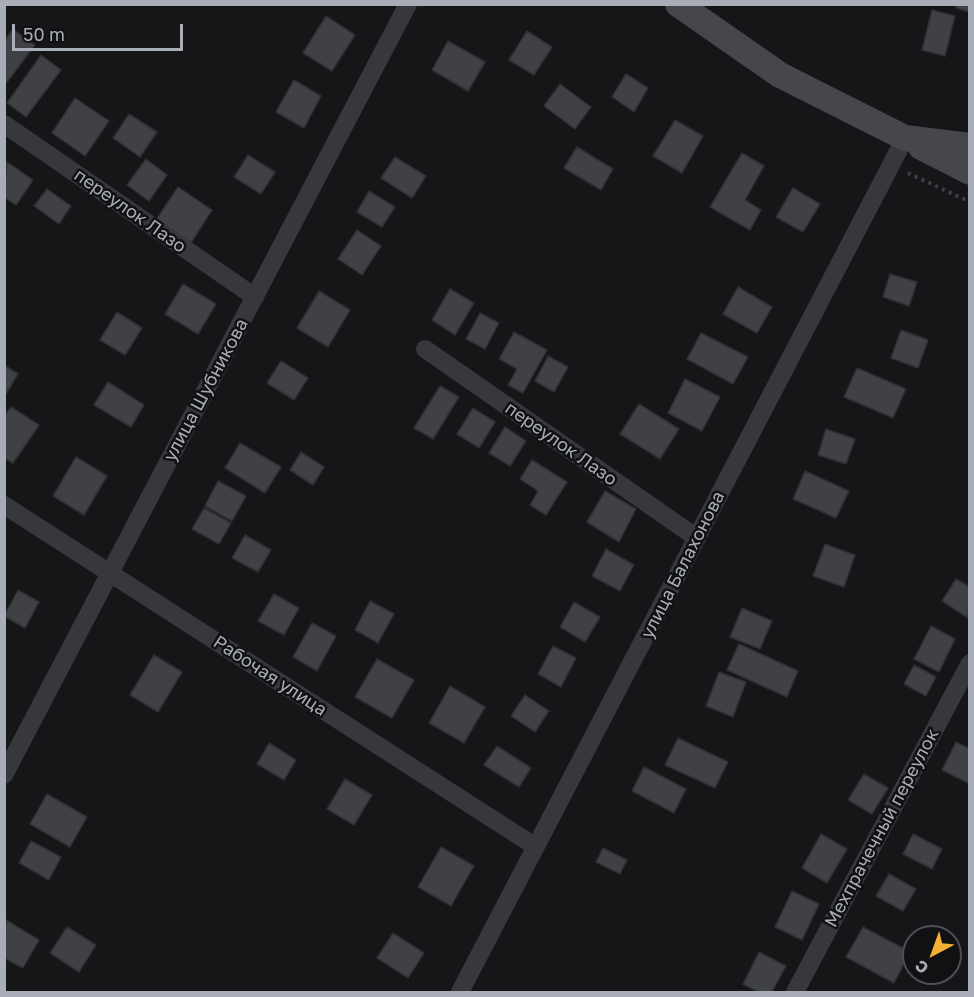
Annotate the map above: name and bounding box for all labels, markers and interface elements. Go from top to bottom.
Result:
scale bar [15,12,186,50]
text: 50 m [23,23,65,45]
street label: переулок Лазо [70,164,190,258]
street label: улица Шубникова [159,315,253,465]
street label: переулок Лазо [501,397,621,491]
street label: улица Балахонова [636,488,730,642]
street label: Рабочая улица [209,631,331,721]
street label: Мехпрачечный переулок [821,725,943,931]
north arrow [902,925,962,985]
text: С [911,956,932,978]

